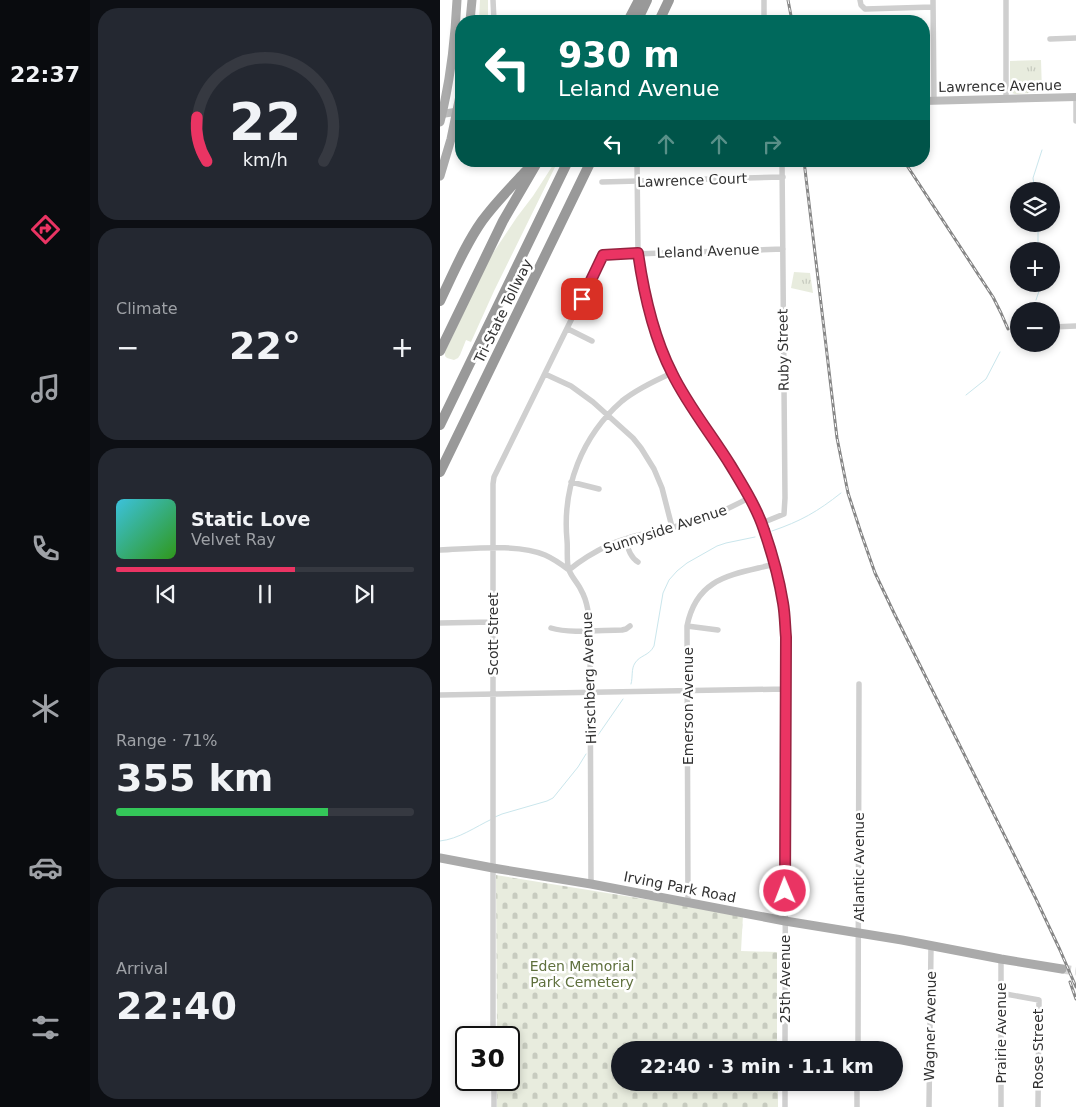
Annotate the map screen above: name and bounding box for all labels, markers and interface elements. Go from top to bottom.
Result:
icon: left [475,35,540,100]
text: 930 m [558,35,680,75]
text: 22:37 [10,62,80,87]
text: Leland Avenue [558,76,720,101]
street label: Lawrence Avenue [938,77,1062,95]
text: 22 [229,92,301,152]
icon: left [599,130,627,158]
icon: ahead [652,130,680,158]
icon: ahead [705,130,733,158]
icon: right [758,130,786,158]
text: km/h [242,149,288,170]
street label: Lawrence Court [637,170,748,190]
map controls [1010,182,1060,352]
button: layers [1010,182,1060,232]
icon: directions [28,212,63,247]
street label: Leland Avenue [656,241,760,261]
button: + [1010,242,1060,292]
street label: Tri-State Tollway [470,256,535,366]
pin [561,278,603,320]
icon: arrive [568,285,596,313]
text: Climate [116,299,178,318]
button: − [1010,302,1060,352]
street label: Ruby Street [774,308,792,391]
text: 22° [229,324,301,368]
text: − [116,331,139,364]
text: + [391,331,414,364]
icon: music [28,371,63,406]
street label: Sunnyside Avenue [601,501,729,557]
text: Static Love [191,508,311,530]
text: Velvet Ray [191,530,276,549]
icon: phone [28,531,63,566]
icon: previous [152,580,180,608]
icon: pause [251,580,279,608]
icon: next [350,580,378,608]
street label: Scott Street [485,592,501,676]
street label: Hirschberg Avenue [579,612,599,744]
street label: Emerson Avenue [680,647,696,765]
icon: climate [28,691,63,726]
text: Range · 71% [116,731,218,750]
text: 355 km [116,756,273,800]
street label: Atlantic Avenue [851,812,867,922]
icon: car [28,850,63,885]
position arrow [758,864,810,916]
street label: Irving Park Road [622,868,738,906]
street label: 25th Avenue [777,935,793,1023]
park label: Eden Memorial Park Cemetery [530,958,634,990]
text: Arrival [116,959,168,978]
street label: Wagner Avenue [921,971,939,1081]
street label: Prairie Avenue [993,982,1009,1084]
text: 22:40 [116,984,237,1028]
street label: Rose Street [1030,1008,1046,1089]
icon: filters [28,1010,63,1045]
speed limit sign: 30 [455,1026,520,1091]
text: 22:40 · 3 min · 1.1 km [640,1055,874,1077]

